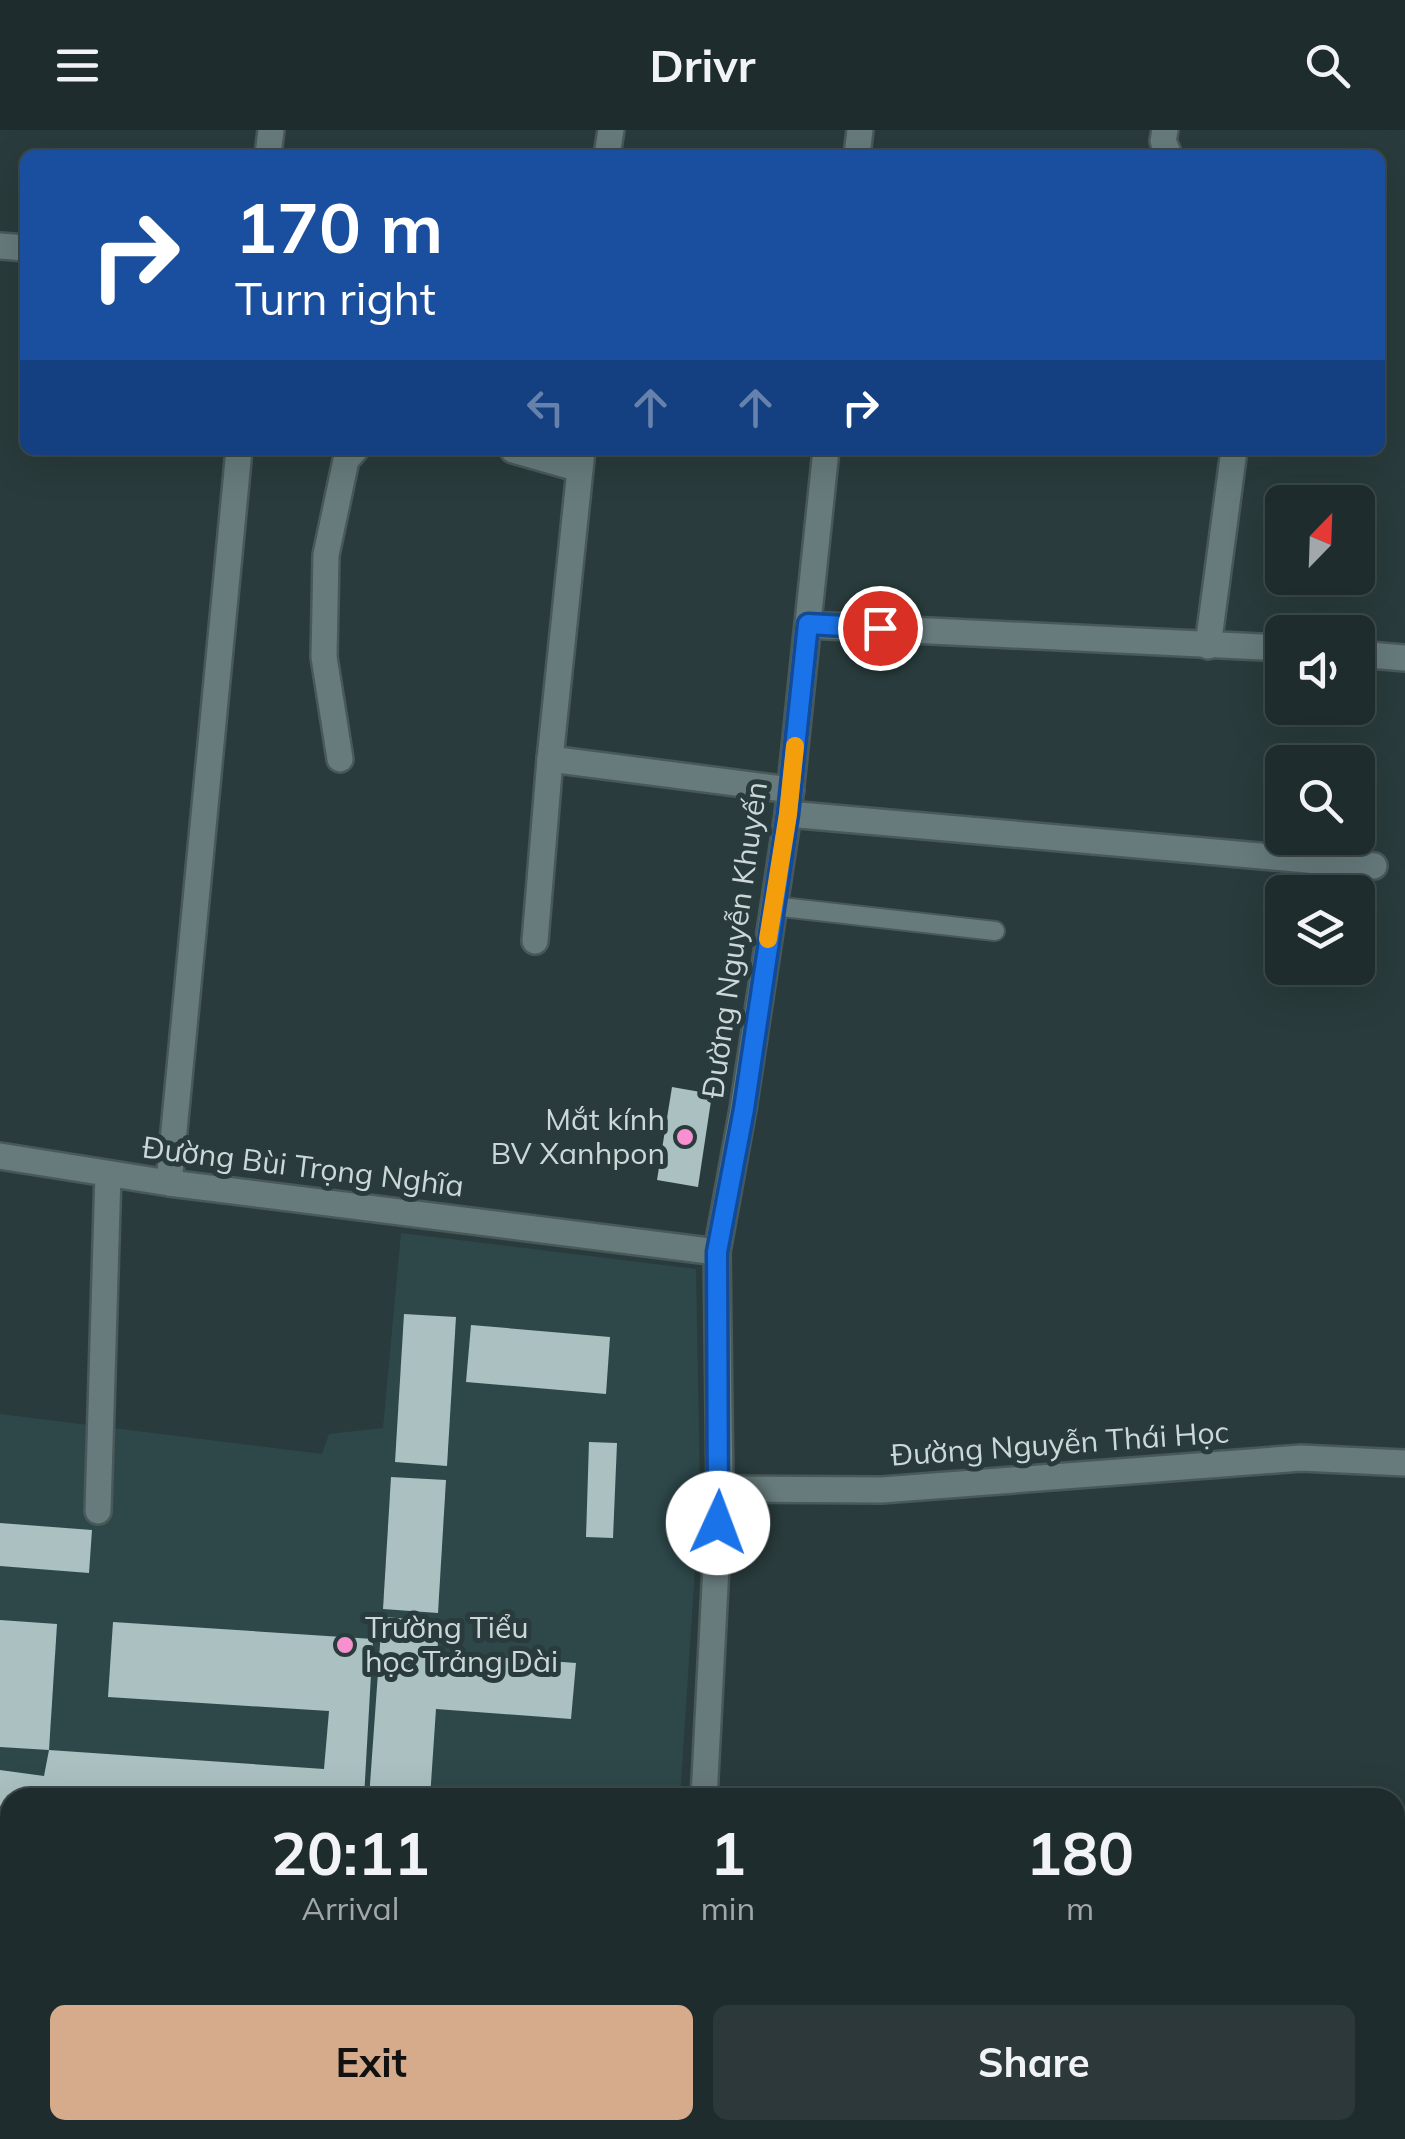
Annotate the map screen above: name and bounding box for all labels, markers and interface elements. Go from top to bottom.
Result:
text: Drivr [650,37,755,93]
icon: menu [50,38,105,93]
icon: search [1300,38,1355,93]
text: 170 m [235,183,443,271]
icon: right [70,190,200,320]
text: Turn right [235,270,436,326]
icon: left [518,380,573,435]
icon: ahead [623,380,678,435]
icon: ahead [728,380,783,435]
icon: right [833,380,888,435]
north arrow [1265,485,1375,595]
map controls [1265,485,1375,985]
pin [838,586,923,671]
icon: arrive [853,601,908,656]
button: sound [1265,615,1375,725]
button: search [1265,745,1375,855]
street label: Đường Nguyễn Khuyến [693,779,775,1101]
button: layers [1265,875,1375,985]
place label: Mắt kính BV Xanhpon [491,1100,665,1172]
marker: Mắt kính BV Xanhpon [674,1126,696,1148]
street label: Đường Bùi Trọng Nghĩa [140,1127,466,1205]
street label: Đường Nguyễn Thái Học [889,1412,1230,1474]
position arrow [666,1471,770,1575]
place label: Trường Tiểu học Trảng Dài [365,1608,558,1680]
marker: Trường Tiểu học Trảng Dài [334,1634,356,1656]
text: 20:11 [271,1815,430,1890]
text: 1 [710,1815,746,1890]
text: 180 [1026,1815,1134,1890]
text: Arrival [301,1888,399,1928]
text: min [701,1888,755,1928]
text: m [1066,1888,1094,1928]
button: Exit [50,2005,693,2120]
button: Share [713,2005,1355,2120]

